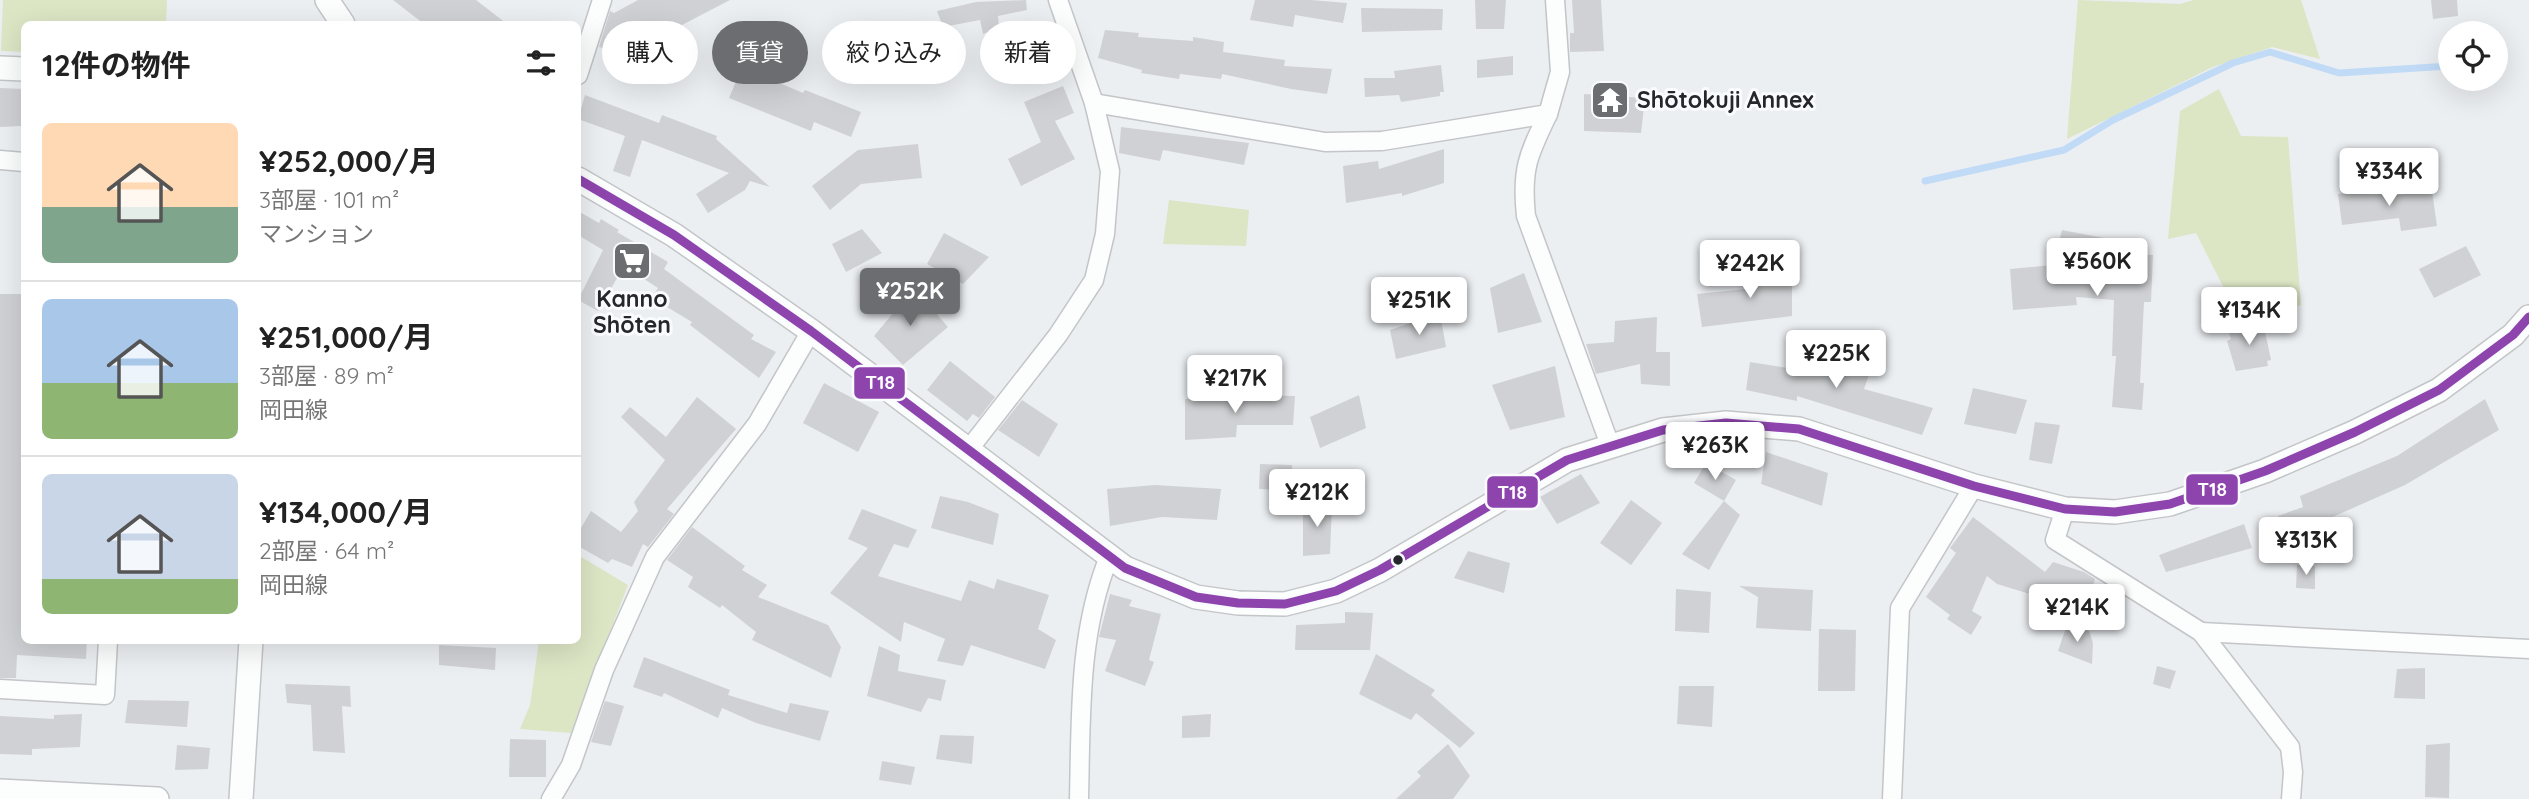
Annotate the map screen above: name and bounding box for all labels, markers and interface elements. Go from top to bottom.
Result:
chip: 購入 [602,21,698,84]
chip: 賃貸 [712,21,808,84]
chip: 絞り込み [822,21,966,84]
chip: 新着 [980,21,1076,84]
map controls [2438,21,2508,91]
button: locate [2438,21,2508,91]
icon: filters [522,44,560,82]
text: 12件の物件 [42,46,191,84]
temple icon: Shōtokuji Annex [1589,79,1631,121]
place label: Shōtokuji Annex [1637,85,1814,114]
text: ¥252,000/月 [259,142,439,180]
pin: ¥334K [2340,148,2438,208]
icon: home [98,151,182,235]
text: ¥334K [2356,156,2423,185]
text: 3部屋 · 101 m² [259,185,399,214]
text: マンション [259,219,374,248]
pin: ¥560K [2048,238,2146,298]
supermarket icon: Kanno Shōten [611,240,653,282]
pin: ¥242K [1701,240,1799,300]
text: ¥560K [2063,246,2131,275]
text: ¥242K [1716,248,1784,277]
pin: ¥252K [861,268,959,328]
text: ¥252K [876,276,944,305]
pin: ¥251K [1370,278,1468,337]
place label: Kanno Shōten [593,284,671,339]
text: ¥251K [1387,285,1451,314]
pin: ¥134K [2200,288,2298,347]
text: ¥134K [2217,295,2281,324]
text: ¥251,000/月 [259,318,433,356]
icon: home [98,327,182,411]
pin: ¥225K [1787,330,1885,390]
text: ¥225K [1802,338,1870,367]
pin: ¥217K [1186,356,1284,415]
text: 3部屋 · 89 m² [259,361,394,390]
text: ¥217K [1203,363,1267,392]
line badge: T18 [853,366,906,400]
text: T18 [865,370,895,394]
text: 岡田線 [259,395,328,424]
pin: ¥263K [1666,422,1764,482]
text: ¥263K [1682,430,1748,459]
pin: ¥212K [1268,470,1366,529]
line badge: T18 [2185,473,2239,506]
line badge: T18 [1486,475,1539,509]
text: ¥212K [1285,477,1349,506]
text: T18 [2197,477,2227,501]
text: T18 [1497,480,1527,504]
text: ¥134,000/月 [259,493,433,531]
icon: home [98,502,182,586]
pin: ¥313K [2257,518,2355,577]
text: ¥313K [2275,525,2337,554]
text: 2部屋 · 64 m² [259,536,394,565]
unlabelled marker [1391,553,1405,567]
text: 岡田線 [259,570,328,599]
pin: ¥214K [2028,584,2126,644]
text: ¥214K [2045,592,2109,621]

